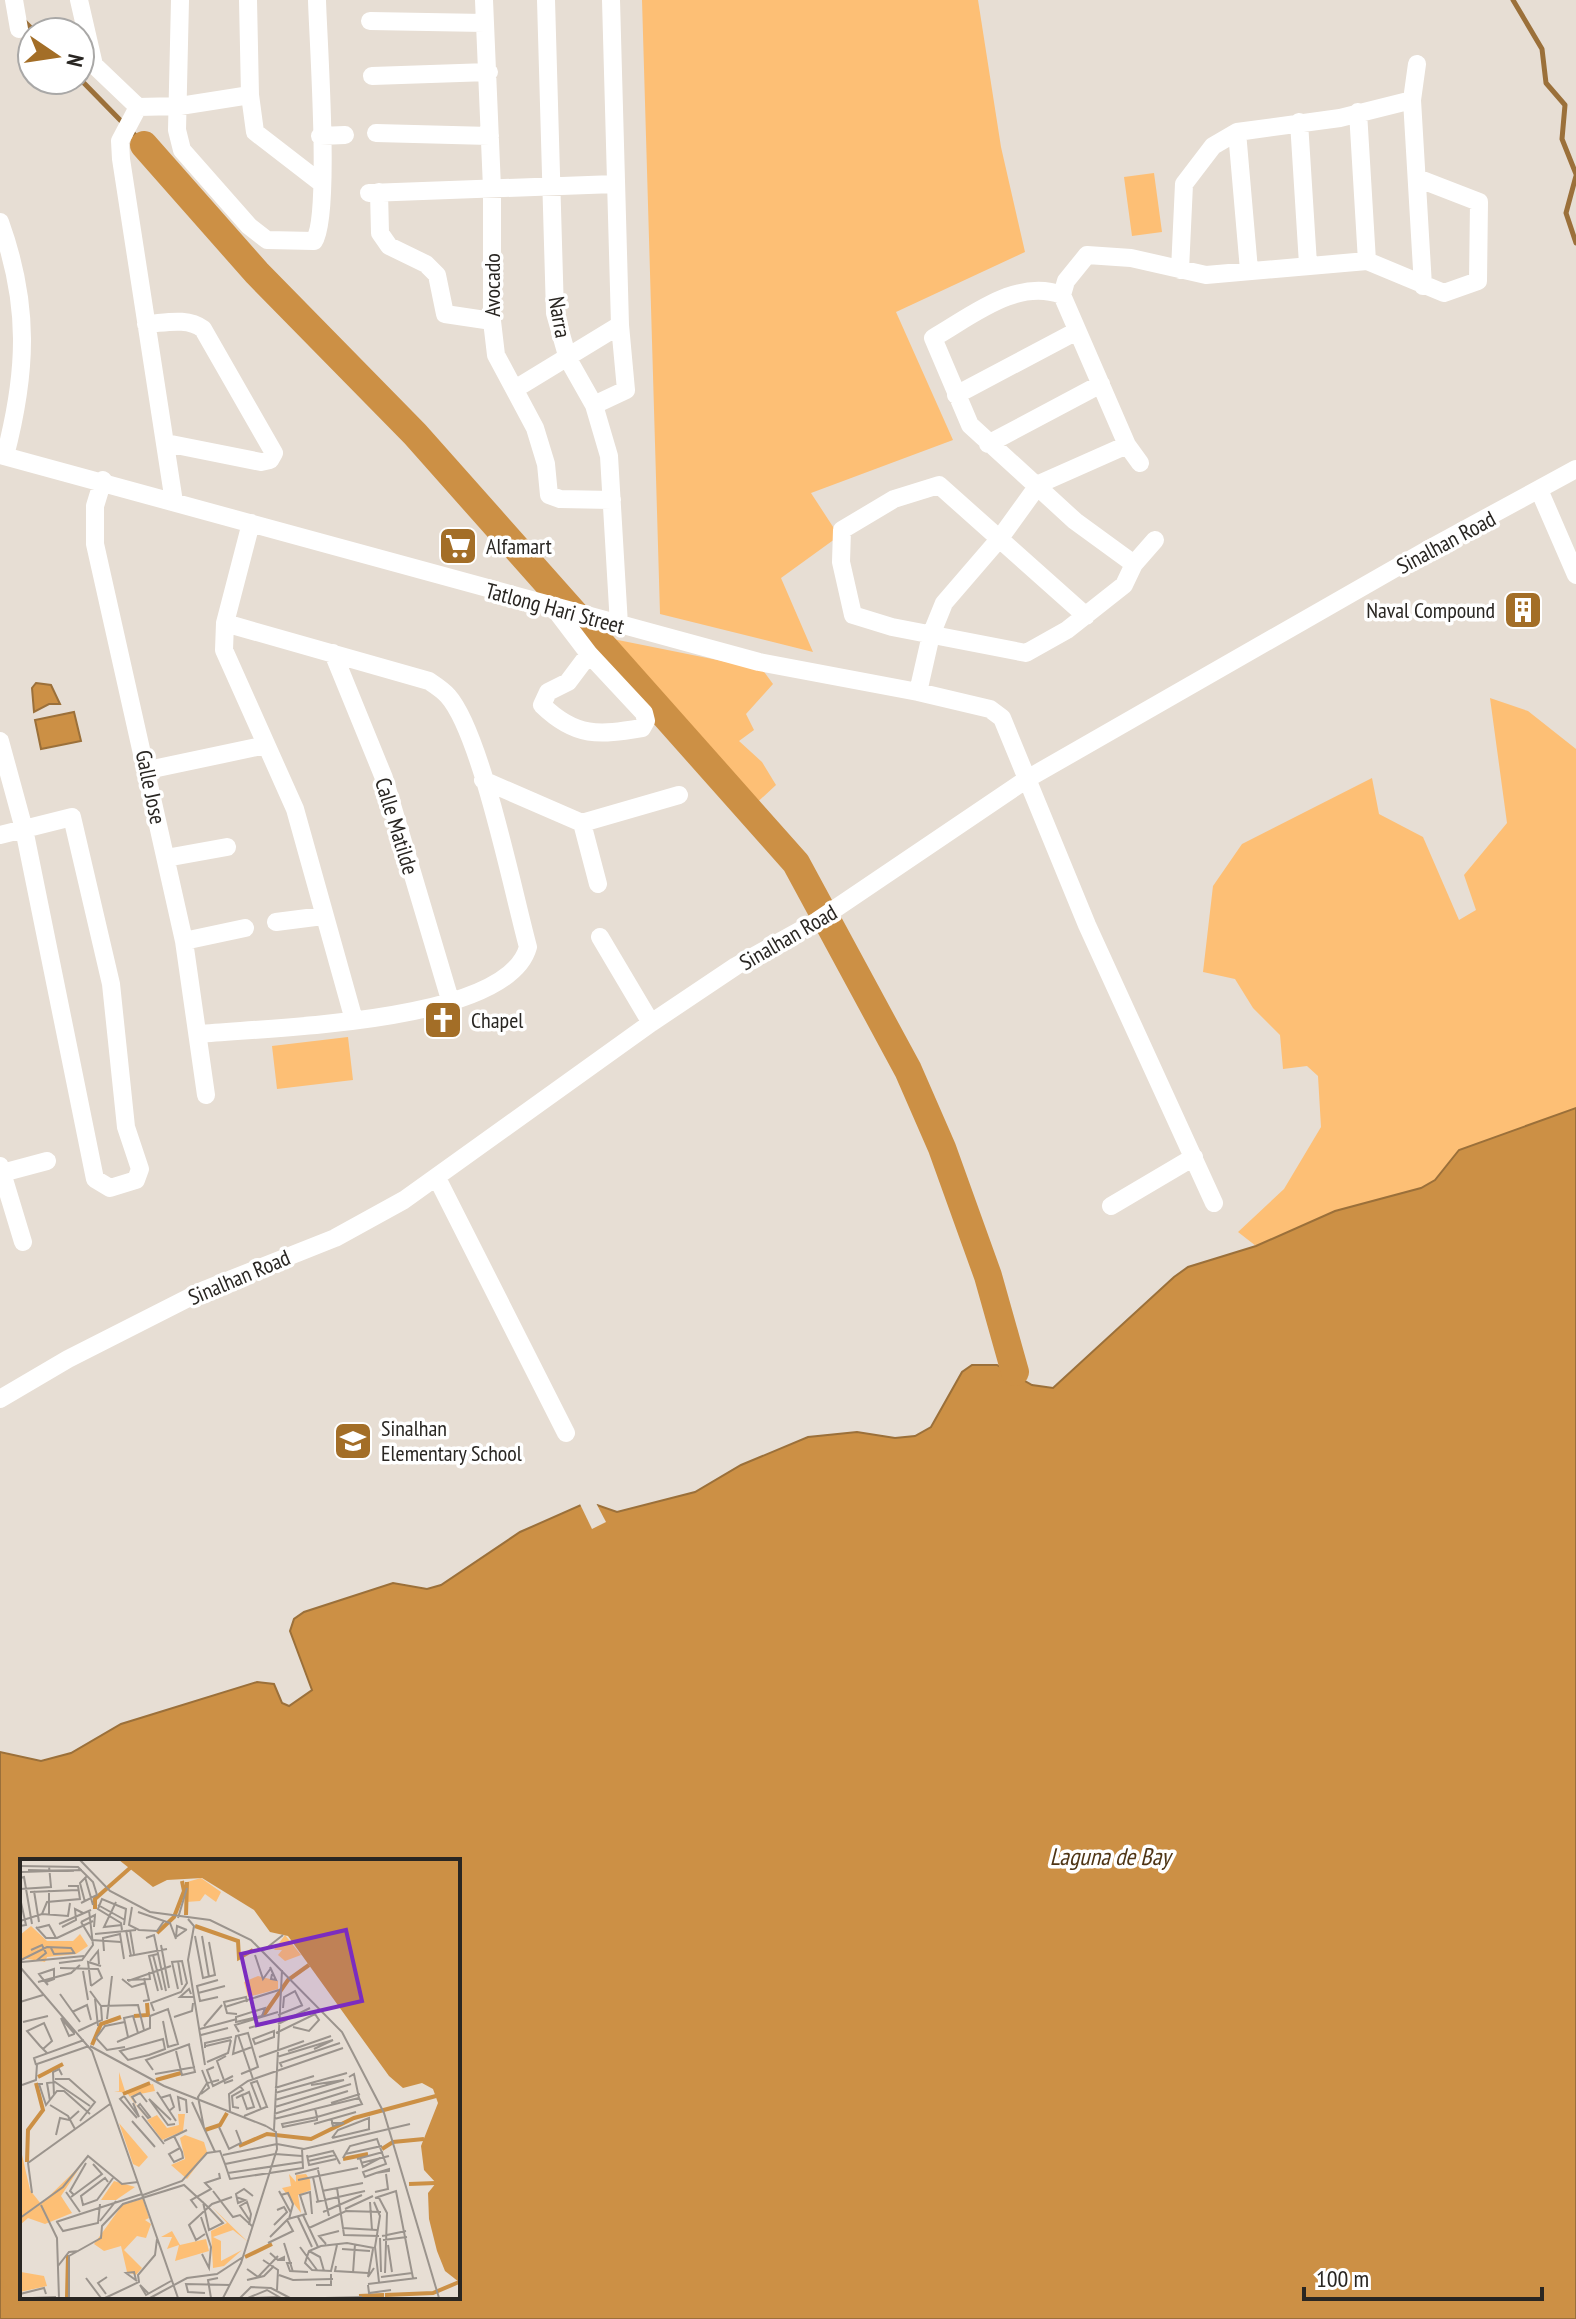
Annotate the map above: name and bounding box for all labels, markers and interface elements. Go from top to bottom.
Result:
north arrow [16,16,96,96]
text: N [61,52,90,69]
street label: Avocado [478,253,506,317]
street label: Narra [543,294,577,340]
street label: Sinalhan Road [1392,504,1500,580]
supermarket icon: Alfamart [437,525,479,567]
place label: Alfamart [486,532,552,560]
street label: Tatlong Hari Street [482,576,628,640]
building icon: Naval Compound [1502,589,1544,631]
place label: Naval Compound [1366,596,1495,624]
street label: Galle Jose [130,747,172,827]
street label: Calle Matilde [369,774,425,878]
street label: Sinalhan Road [734,898,842,976]
church icon: Chapel [422,999,464,1041]
place label: Chapel [471,1006,524,1034]
street label: Sinalhan Road [184,1243,294,1311]
place label: Sinalhan Elementary School [381,1414,523,1467]
school or university icon: Sinalhan Elementary School [332,1420,374,1462]
water label: Laguna de Bay [1050,1841,1173,1872]
inset map [20,1859,460,2299]
scale bar [1304,2251,1542,2301]
text: 100 m [1316,2263,1369,2294]

